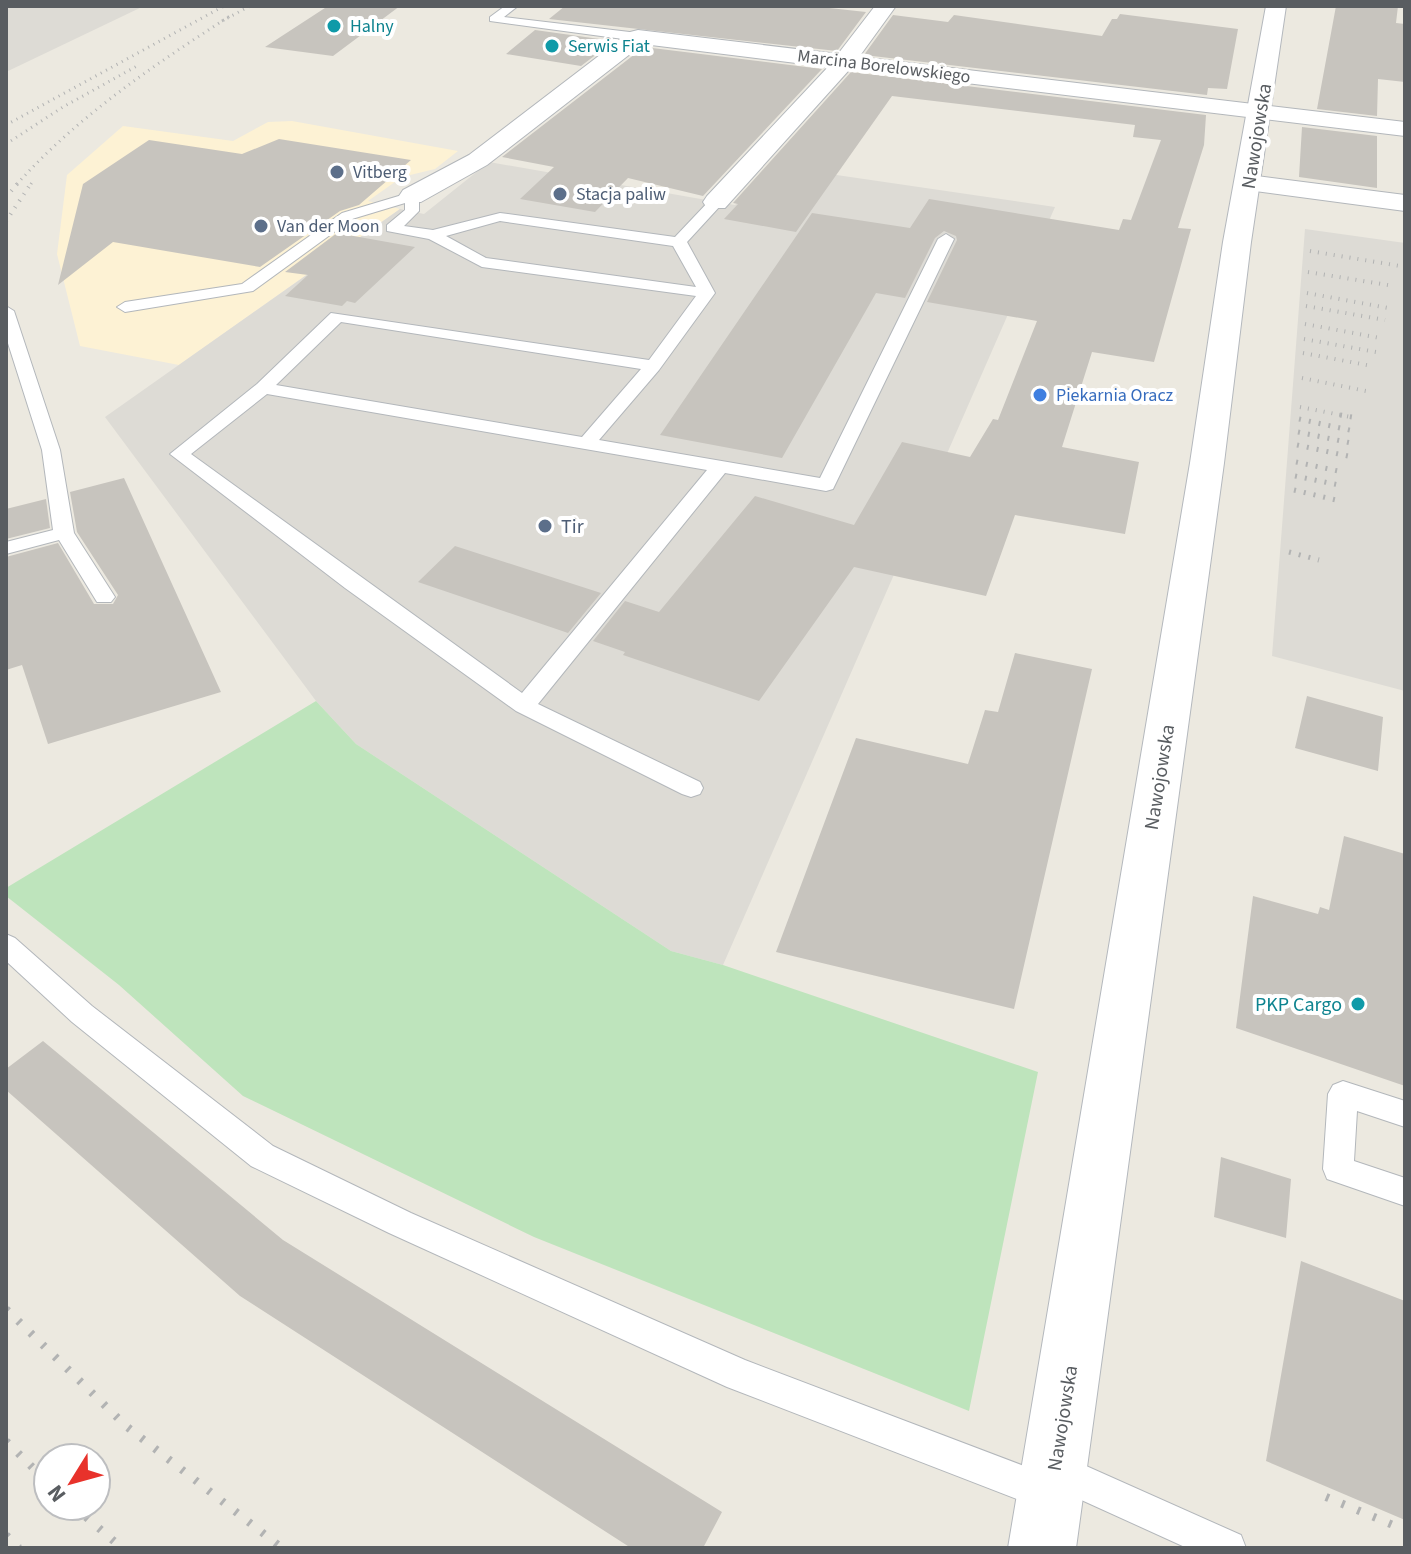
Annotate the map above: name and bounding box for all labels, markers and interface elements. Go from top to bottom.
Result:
place label: Halny [350,14,394,39]
marker: Halny [325,17,343,35]
place label: Serwis Fiat [568,34,650,59]
marker: Serwis Fiat [543,37,561,55]
street label: Marcina Borelowskiego [796,43,972,90]
street label: Nawojowska [1235,81,1279,191]
place label: Vitberg [353,160,407,185]
marker: Vitberg [328,163,346,181]
place label: Stacja paliw [576,182,666,207]
marker: Stacja paliw [551,185,569,203]
place label: Van der Moon [277,214,380,239]
marker: Van der Moon [252,217,270,235]
place label: Piekarnia Oracz [1056,383,1174,408]
marker: Piekarnia Oracz [1031,386,1049,404]
place label: Tir [561,513,584,541]
marker: Tir [536,517,554,535]
street label: Nawojowska [1138,722,1182,832]
place label: PKP Cargo [1255,991,1342,1019]
marker: PKP Cargo [1349,995,1367,1013]
street label: Nawojowska [1041,1363,1085,1473]
north arrow [32,1442,112,1522]
text: N [40,1478,74,1509]

